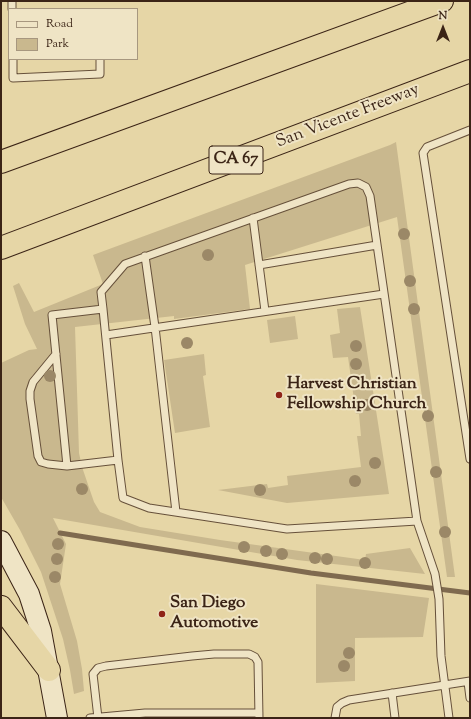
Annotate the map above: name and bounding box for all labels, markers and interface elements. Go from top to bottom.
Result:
legend [8,8,138,60]
north arrow [423,8,463,48]
text: N [439,8,447,24]
text: Road [46,15,73,33]
text: Park [46,35,69,53]
street label: San Vicente Freeway [273,80,423,154]
road number: CA 67 [209,146,263,174]
place label: Harvest Christian Fellowship Church [287,375,427,415]
marker: Harvest Christian Fellowship Church [274,390,284,400]
place label: San Diego Automotive [170,594,258,634]
marker: San Diego Automotive [157,609,167,619]

